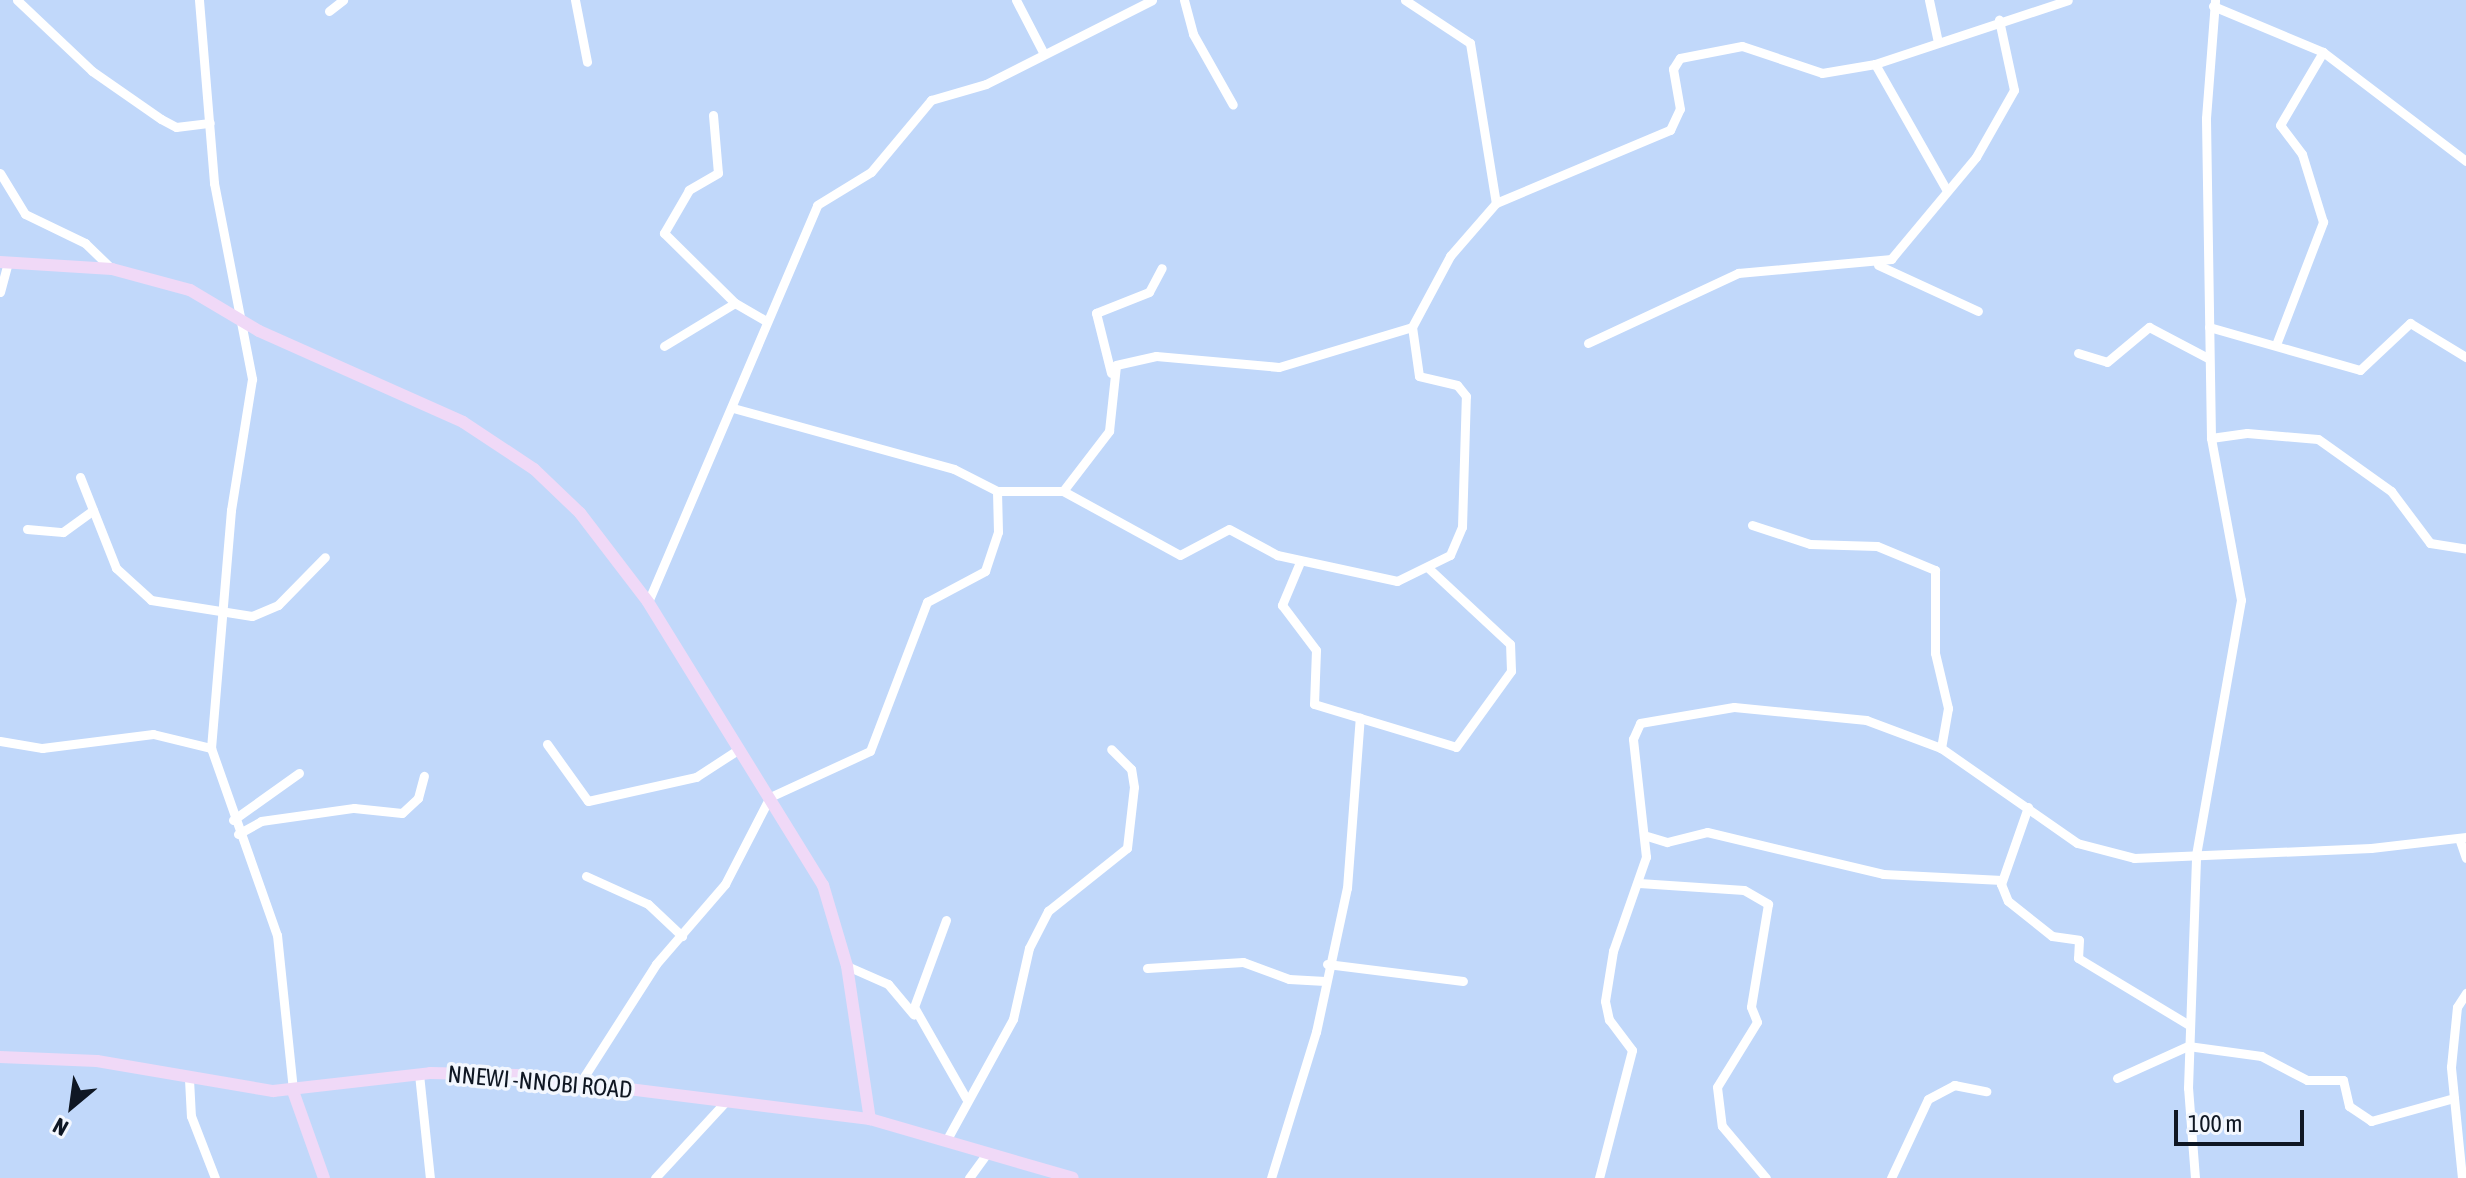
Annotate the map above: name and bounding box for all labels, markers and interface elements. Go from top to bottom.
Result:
street label: NNEWI -NNOBI ROAD [446,1060,634,1104]
north arrow [32,1066,112,1146]
scale bar [2178,1094,2308,1144]
text: 100 m [2188,1110,2242,1137]
text: N [48,1112,72,1142]

